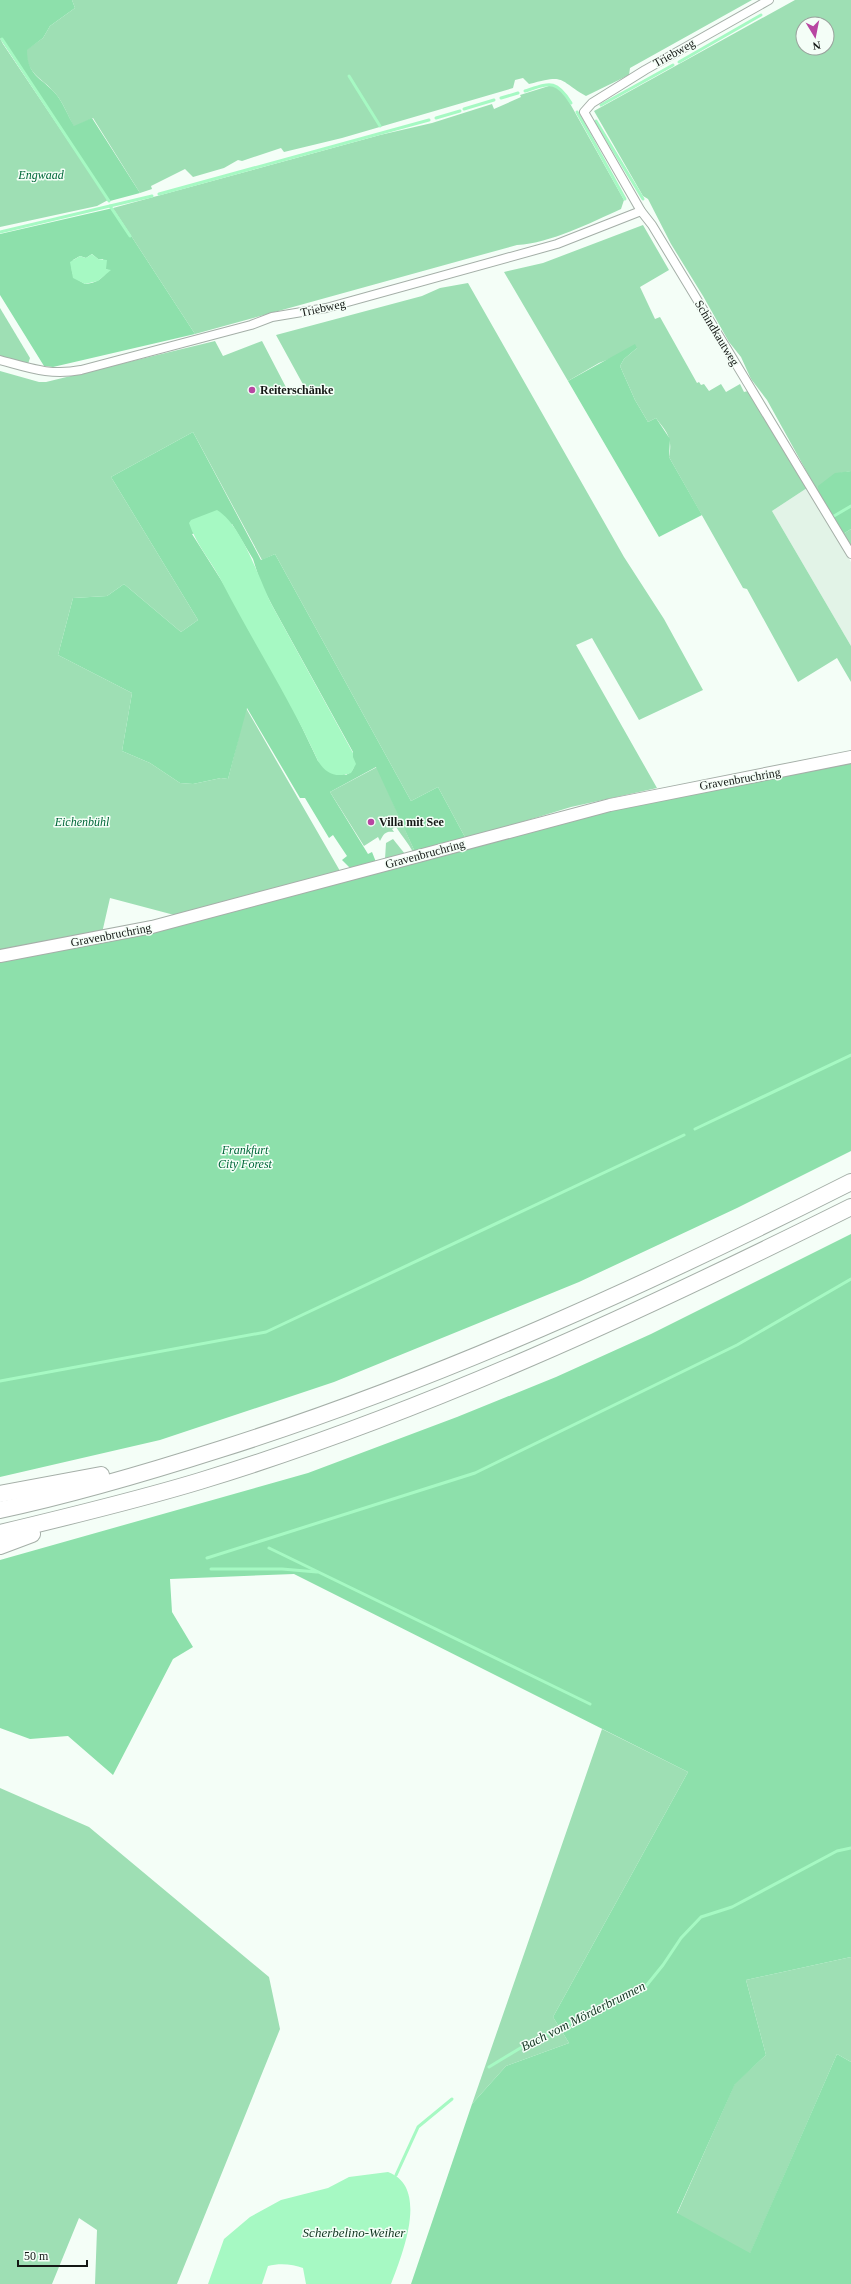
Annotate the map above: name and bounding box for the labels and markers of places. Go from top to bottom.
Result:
place label: Reiterschänke [260,383,334,397]
marker: Reiterschänke [247,385,257,395]
place label: Villa mit See [379,815,445,829]
marker: Villa mit See [366,817,376,827]

